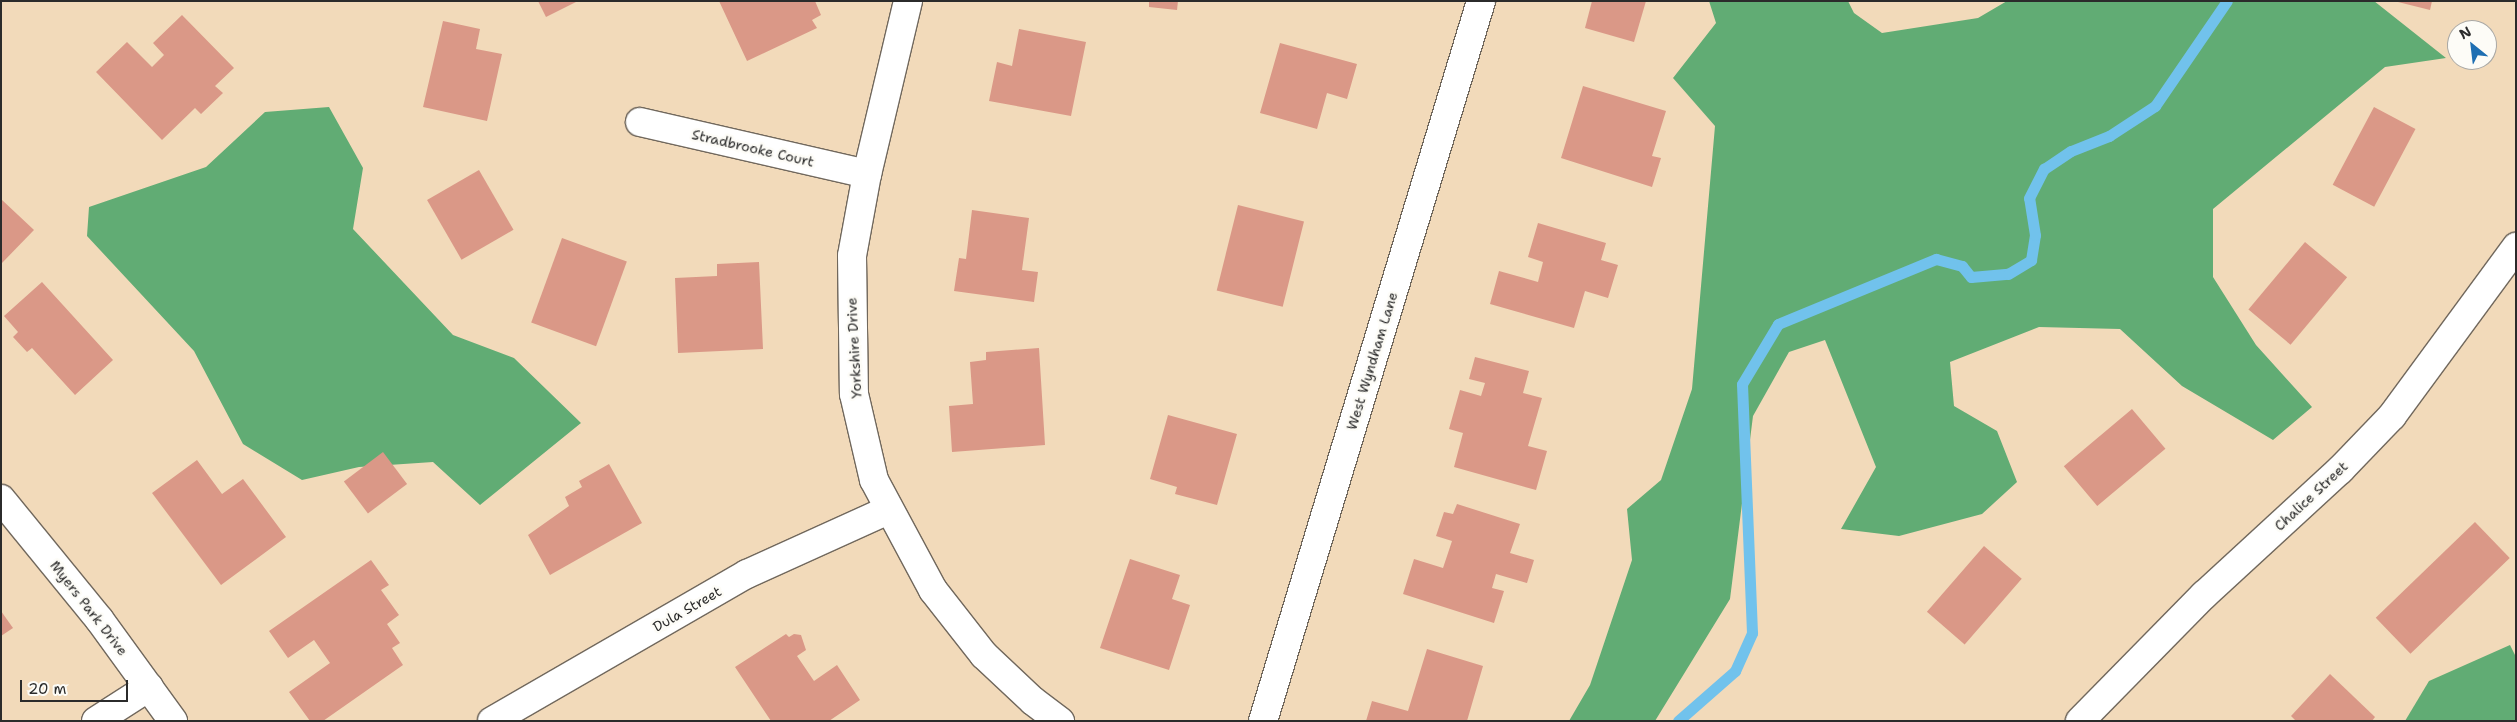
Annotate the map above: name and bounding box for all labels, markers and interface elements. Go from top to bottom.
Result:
north arrow [2447,20,2497,70]
text: N [2456,22,2474,43]
street label: Stradbrooke Court [690,126,816,170]
street label: West Wyndham Lane [1343,290,1401,432]
street label: Yorkshire Drive [843,297,865,399]
street label: Chalice Street [2271,458,2351,534]
street label: Myers Park Drive [47,557,131,659]
street label: Dula Street [650,583,724,635]
scale bar [22,670,130,702]
text: 20 m [28,679,67,699]

